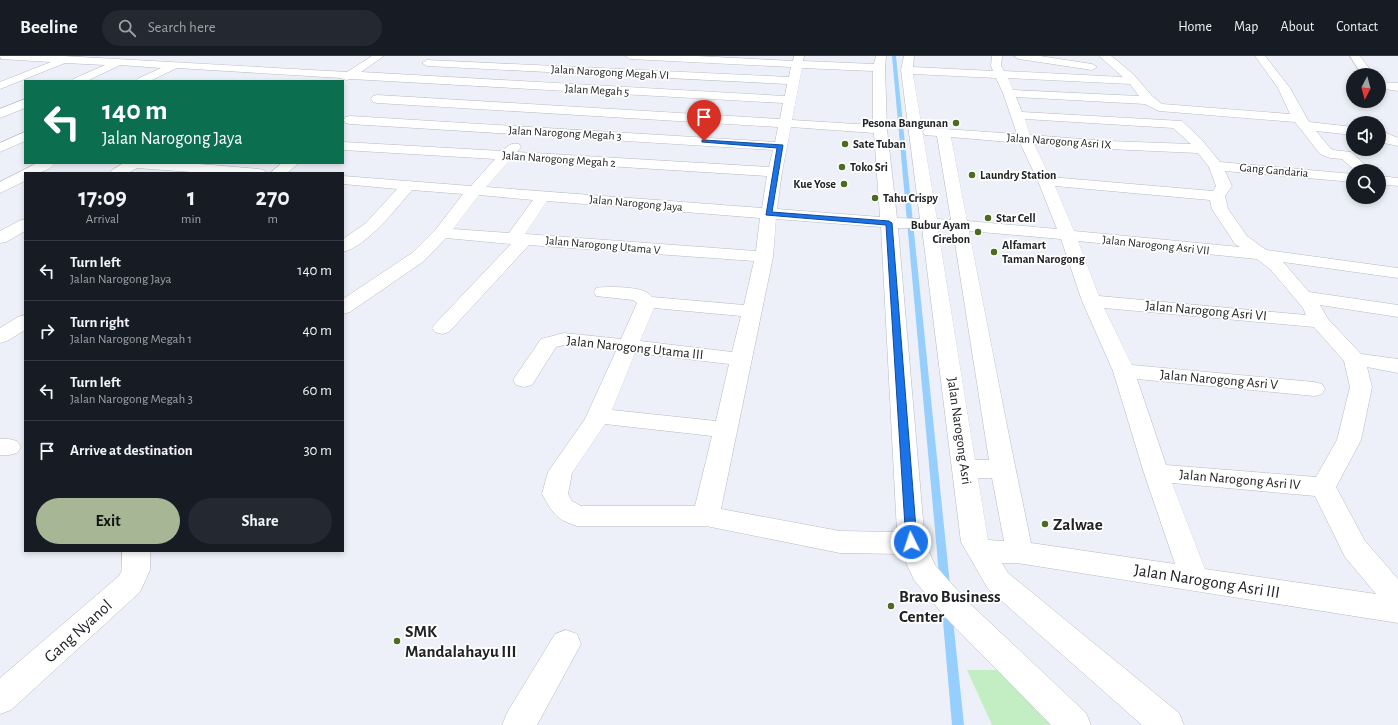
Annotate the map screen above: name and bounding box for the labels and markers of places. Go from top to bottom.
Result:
pin [687,100,721,141]
place label: Pesona Bangunan [862,117,948,129]
marker: Pesona Bangunan [951,118,961,128]
place label: Sate Tuban [853,138,906,150]
marker: Sate Tuban [840,139,850,149]
place label: Toko Sri [850,161,888,173]
marker: Toko Sri [837,162,847,172]
place label: Laundry Station [980,169,1056,182]
marker: Laundry Station [967,170,977,180]
place label: Kue Yose [793,178,836,190]
marker: Kue Yose [839,179,849,189]
place label: Tahu Crispy [883,192,939,205]
marker: Tahu Crispy [870,193,880,203]
place label: Star Cell [996,212,1036,224]
marker: Star Cell [983,213,993,223]
place label: Bubur Ayam Cirebon [911,219,970,245]
marker: Bubur Ayam Cirebon [973,227,983,237]
place label: Alfamart Taman Narogong [1002,239,1086,265]
marker: Alfamart Taman Narogong [989,247,999,257]
place label: Zalwae [1053,516,1103,533]
marker: Zalwae [1040,519,1050,529]
place label: Bravo Business Center [899,588,1001,625]
marker: Bravo Business Center [886,601,896,611]
place label: SMK Mandalahayu III [405,623,516,661]
marker: SMK Mandalahayu III [392,636,402,646]

